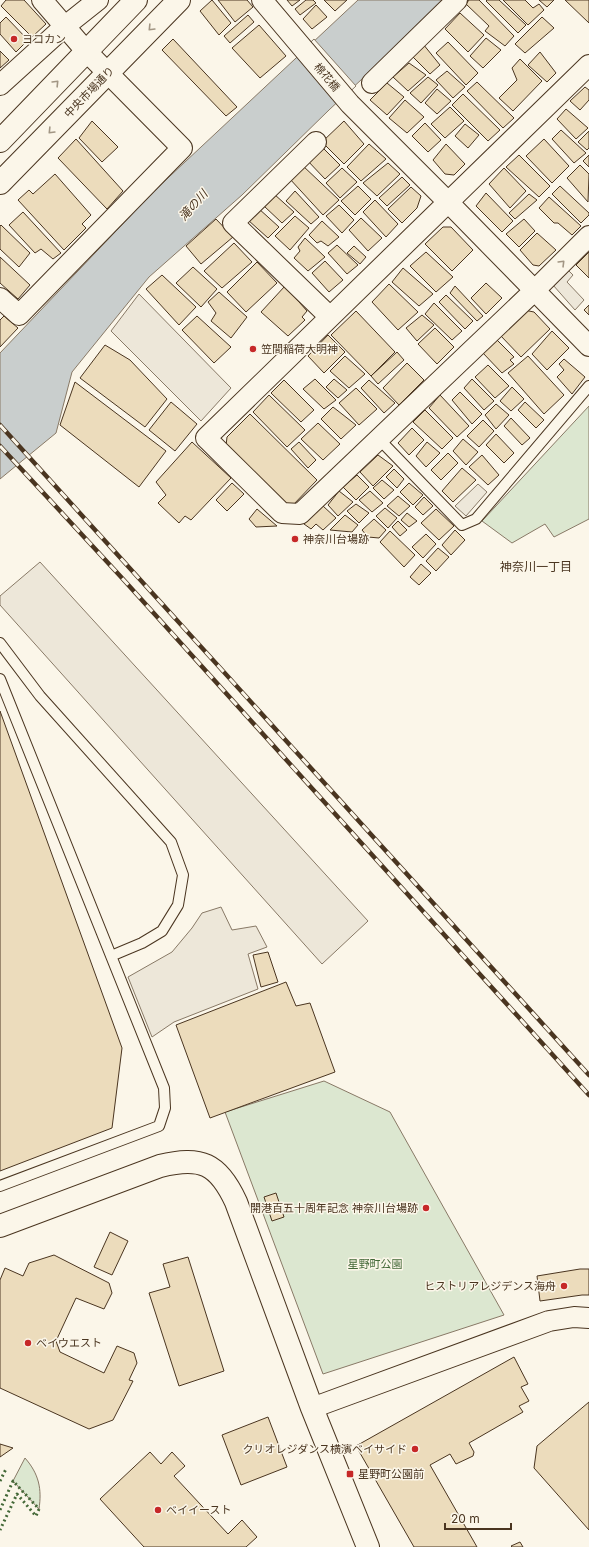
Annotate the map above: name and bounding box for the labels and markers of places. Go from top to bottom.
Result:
place label: ヨコカン [22,32,66,46]
marker: ヨコカン [9,34,19,44]
place label: 笠間稲荷大明神 [261,342,338,356]
marker: 笠間稲荷大明神 [248,344,258,354]
place label: 神奈川台場跡 [303,532,369,546]
marker: 神奈川台場跡 [290,534,300,544]
place label: 開港百五十周年記念 神奈川台場跡 [250,1201,418,1215]
marker: 開港百五十周年記念 神奈川台場跡 [421,1203,431,1213]
place label: ヒストリアレジデンス海舟 [424,1279,556,1293]
marker: ヒストリアレジデンス海舟 [559,1281,569,1291]
place label: ベイウエスト [36,1336,102,1350]
marker: ベイウエスト [23,1338,33,1348]
place label: クリオレジダンス横濱ベイサイド [242,1442,407,1456]
marker: クリオレジダンス横濱ベイサイド [410,1444,420,1454]
place label: 星野町公園前 [358,1467,424,1481]
marker: 星野町公園前 [345,1469,355,1479]
place label: ベイイースト [166,1503,231,1517]
marker: ベイイースト [153,1505,163,1515]

